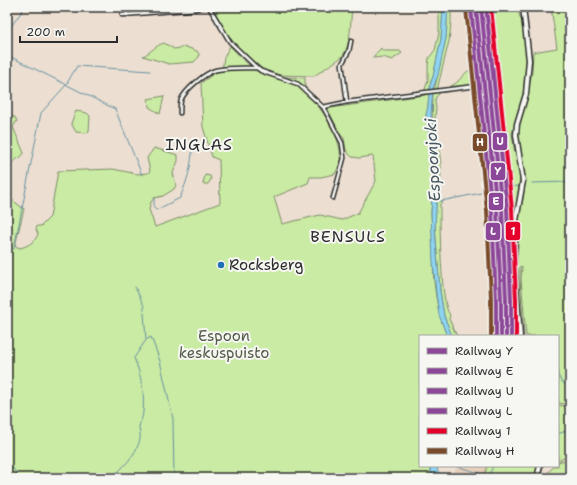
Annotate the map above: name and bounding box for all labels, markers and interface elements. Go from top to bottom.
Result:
scale bar [20,18,117,44]
text: 200 m [26,24,65,40]
water label: Espoonjoki [420,117,445,202]
line badge: U [492,132,508,151]
line badge: H [472,133,488,152]
district label: INGLAS [165,134,233,155]
text: U [496,134,504,149]
text: H [476,135,484,150]
line badge: Y [490,162,506,181]
text: Y [495,164,502,179]
line badge: E [488,192,504,211]
text: E [492,194,500,209]
line badge: 1 [505,221,521,241]
line badge: L [485,222,501,241]
text: L [490,224,496,239]
text: 1 [510,224,516,239]
district label: BENSULS [310,226,386,247]
place label: Rocksberg [229,255,303,275]
marker: Rocksberg [216,260,226,270]
park label: Espoon keskuspuisto [179,326,269,363]
legend [419,335,559,467]
text: Railway Y [455,343,514,359]
text: Railway E [455,363,513,379]
text: Railway U [455,383,514,399]
text: Railway L [455,403,513,419]
text: Railway 1 [455,423,511,439]
text: Railway H [455,443,515,459]

